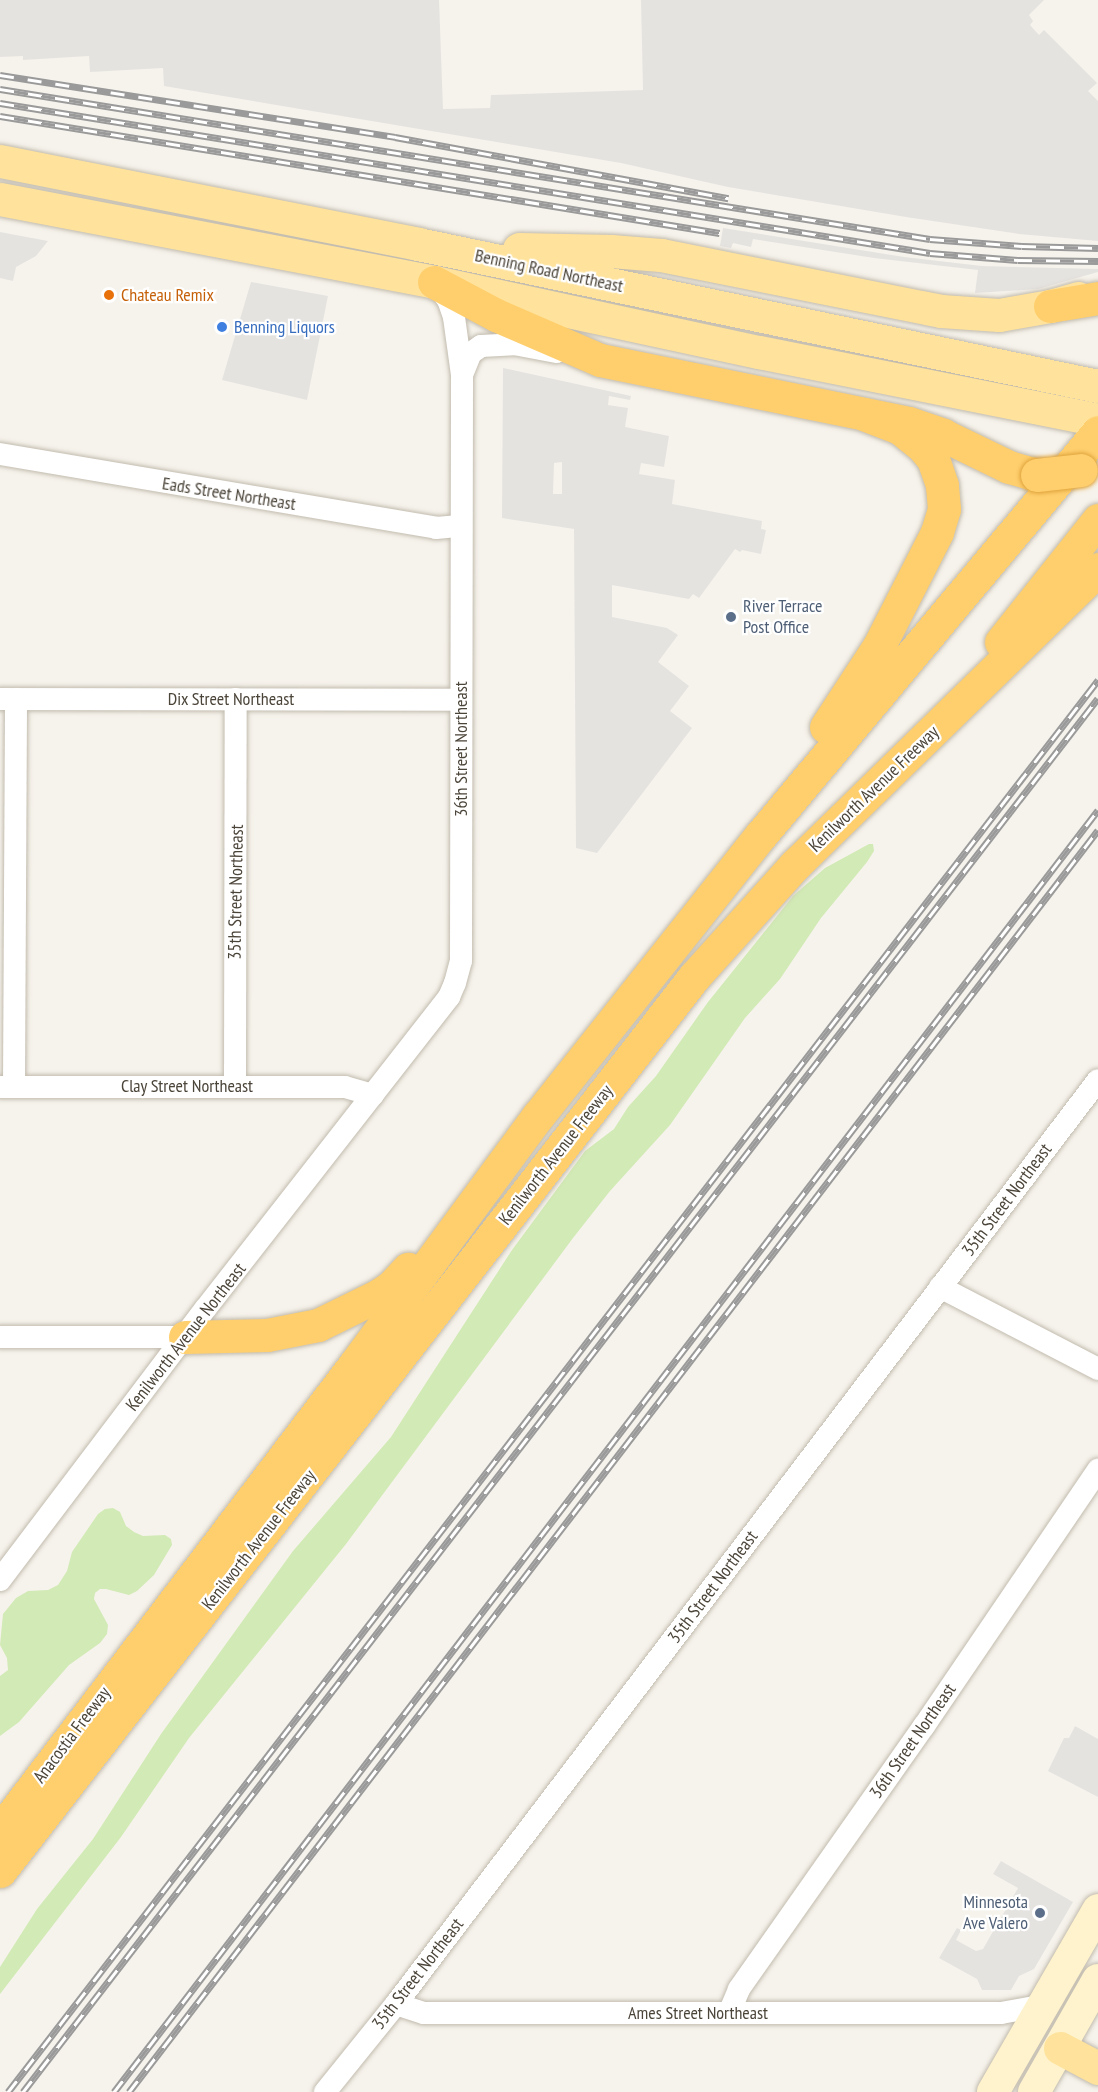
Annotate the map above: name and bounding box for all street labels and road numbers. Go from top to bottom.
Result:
street label: Benning Road Northeast [473,245,625,297]
street label: Eads Street Northeast [161,473,297,515]
street label: 36th Street Northeast [450,681,472,817]
street label: Dix Street Northeast [167,688,295,710]
street label: Kenilworth Avenue Freeway [804,721,944,857]
street label: 35th Street Northeast [224,824,248,960]
street label: Clay Street Northeast [121,1075,253,1097]
street label: Kenilworth Avenue Freeway [494,1080,618,1230]
street label: 35th Street Northeast [958,1139,1056,1261]
street label: Kenilworth Avenue Northeast [121,1258,251,1416]
street label: Kenilworth Avenue Freeway [197,1465,321,1615]
street label: 35th Street Northeast [664,1526,762,1648]
street label: 36th Street Northeast [865,1679,961,1803]
street label: Anacostia Freeway [29,1683,115,1787]
street label: 35th Street Northeast [368,1914,468,2034]
street label: Ames Street Northeast [628,2002,768,2024]

